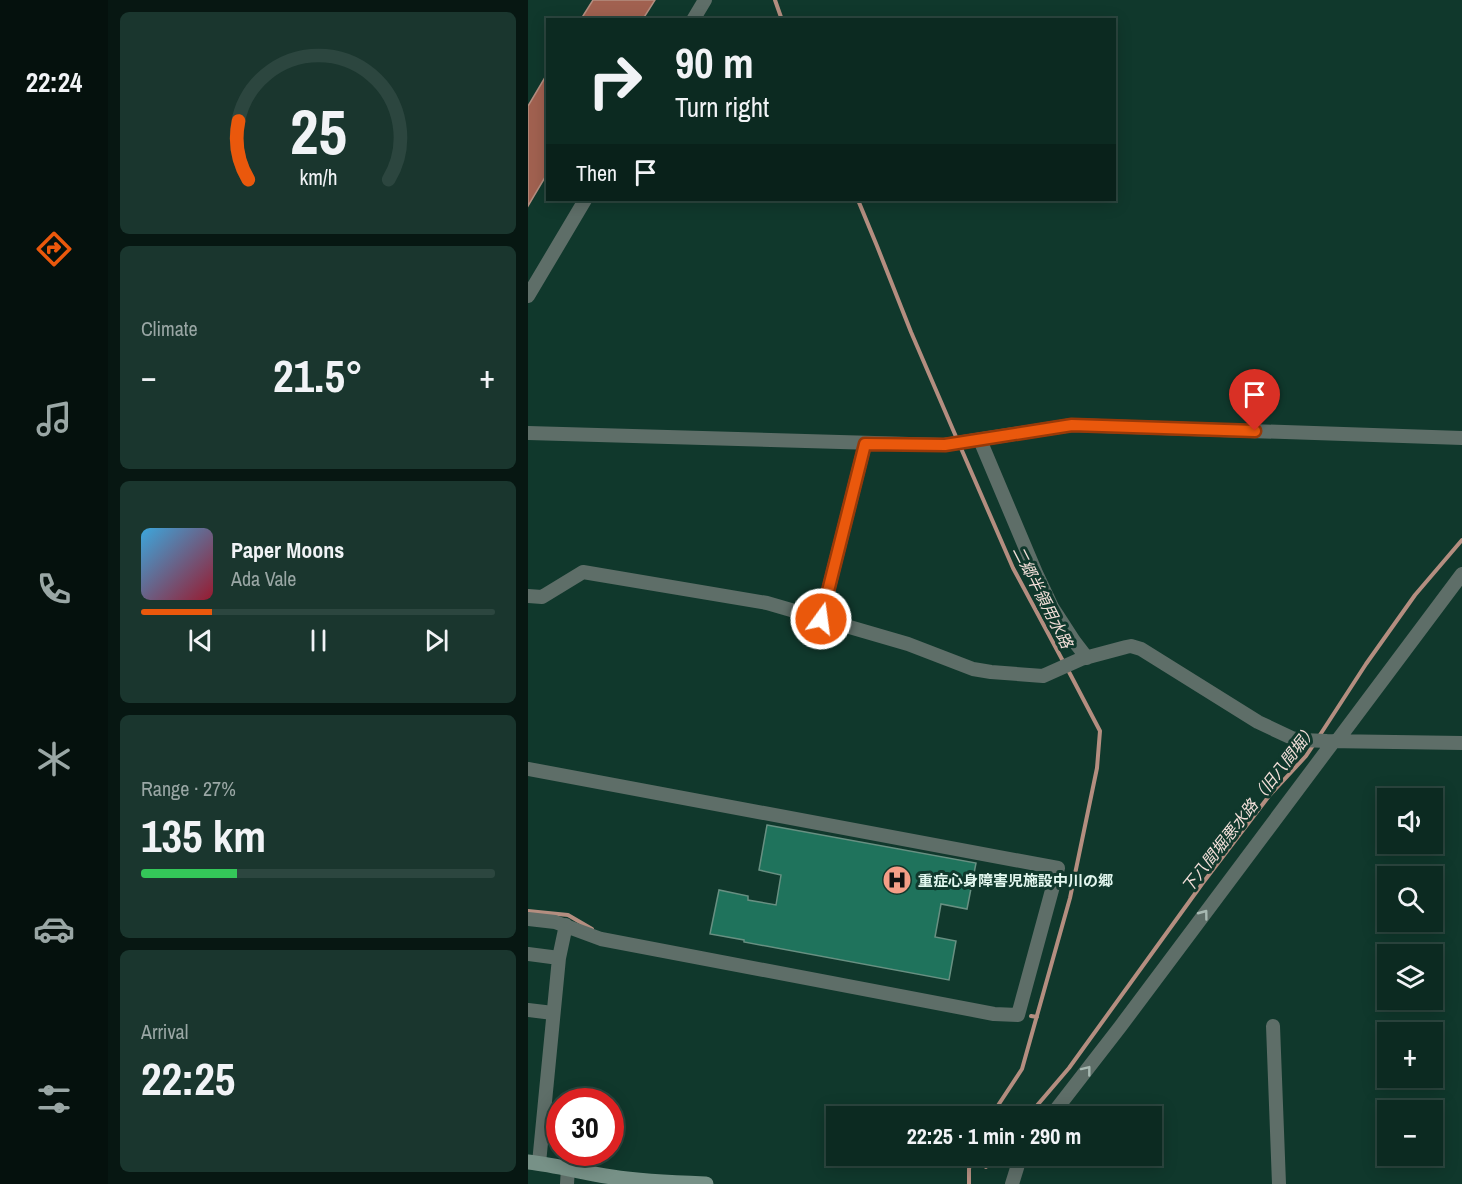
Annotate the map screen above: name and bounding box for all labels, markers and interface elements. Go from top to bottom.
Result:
text: 90 m [675,35,754,91]
icon: right [576,42,654,120]
text: 22:24 [26,64,82,100]
text: 25 [290,89,346,173]
text: Turn right [675,89,769,125]
icon: arrive [629,156,662,189]
text: Then [576,158,617,188]
text: km/h [299,164,337,193]
icon: directions [33,228,75,270]
text: Climate [141,315,198,342]
text: 21.5° [273,345,363,406]
text: − [141,354,157,398]
text: + [479,354,495,398]
pin [1229,369,1280,431]
icon: arrive [1238,378,1271,411]
icon: music [33,398,75,440]
text: Paper Moons [231,535,344,565]
water label: 二郷半領用水路 [1008,542,1079,654]
text: Ada Vale [231,565,296,592]
icon: phone [33,568,75,610]
position arrow [789,587,853,651]
icon: previous [184,624,217,657]
icon: pause [302,624,335,657]
icon: next [420,624,453,657]
water label: 下八間堀悪水路（旧八間堀） [1176,719,1322,897]
icon: climate [33,738,75,780]
text: Range · 27% [141,775,236,802]
map controls [1377,788,1443,1166]
button: sound [1377,788,1443,854]
text: 135 km [141,805,266,866]
hospital icon: 重症心身障害児施設中川の郷 [881,864,913,896]
button: search [1377,866,1443,932]
place label: 重症心身障害児施設中川の郷 [918,870,1113,891]
icon: car [33,908,75,950]
one-way arrow [1197,910,1208,921]
button: layers [1377,944,1443,1010]
text: Arrival [141,1018,188,1045]
button: + [1377,1022,1443,1088]
text: 22:25 [141,1048,235,1109]
one-way arrow [1079,1065,1090,1076]
icon: filters [33,1078,75,1120]
speed limit sign: 30 [546,1088,624,1166]
button: − [1377,1100,1443,1166]
text: 22:25 · 1 min · 290 m [907,1121,1081,1151]

